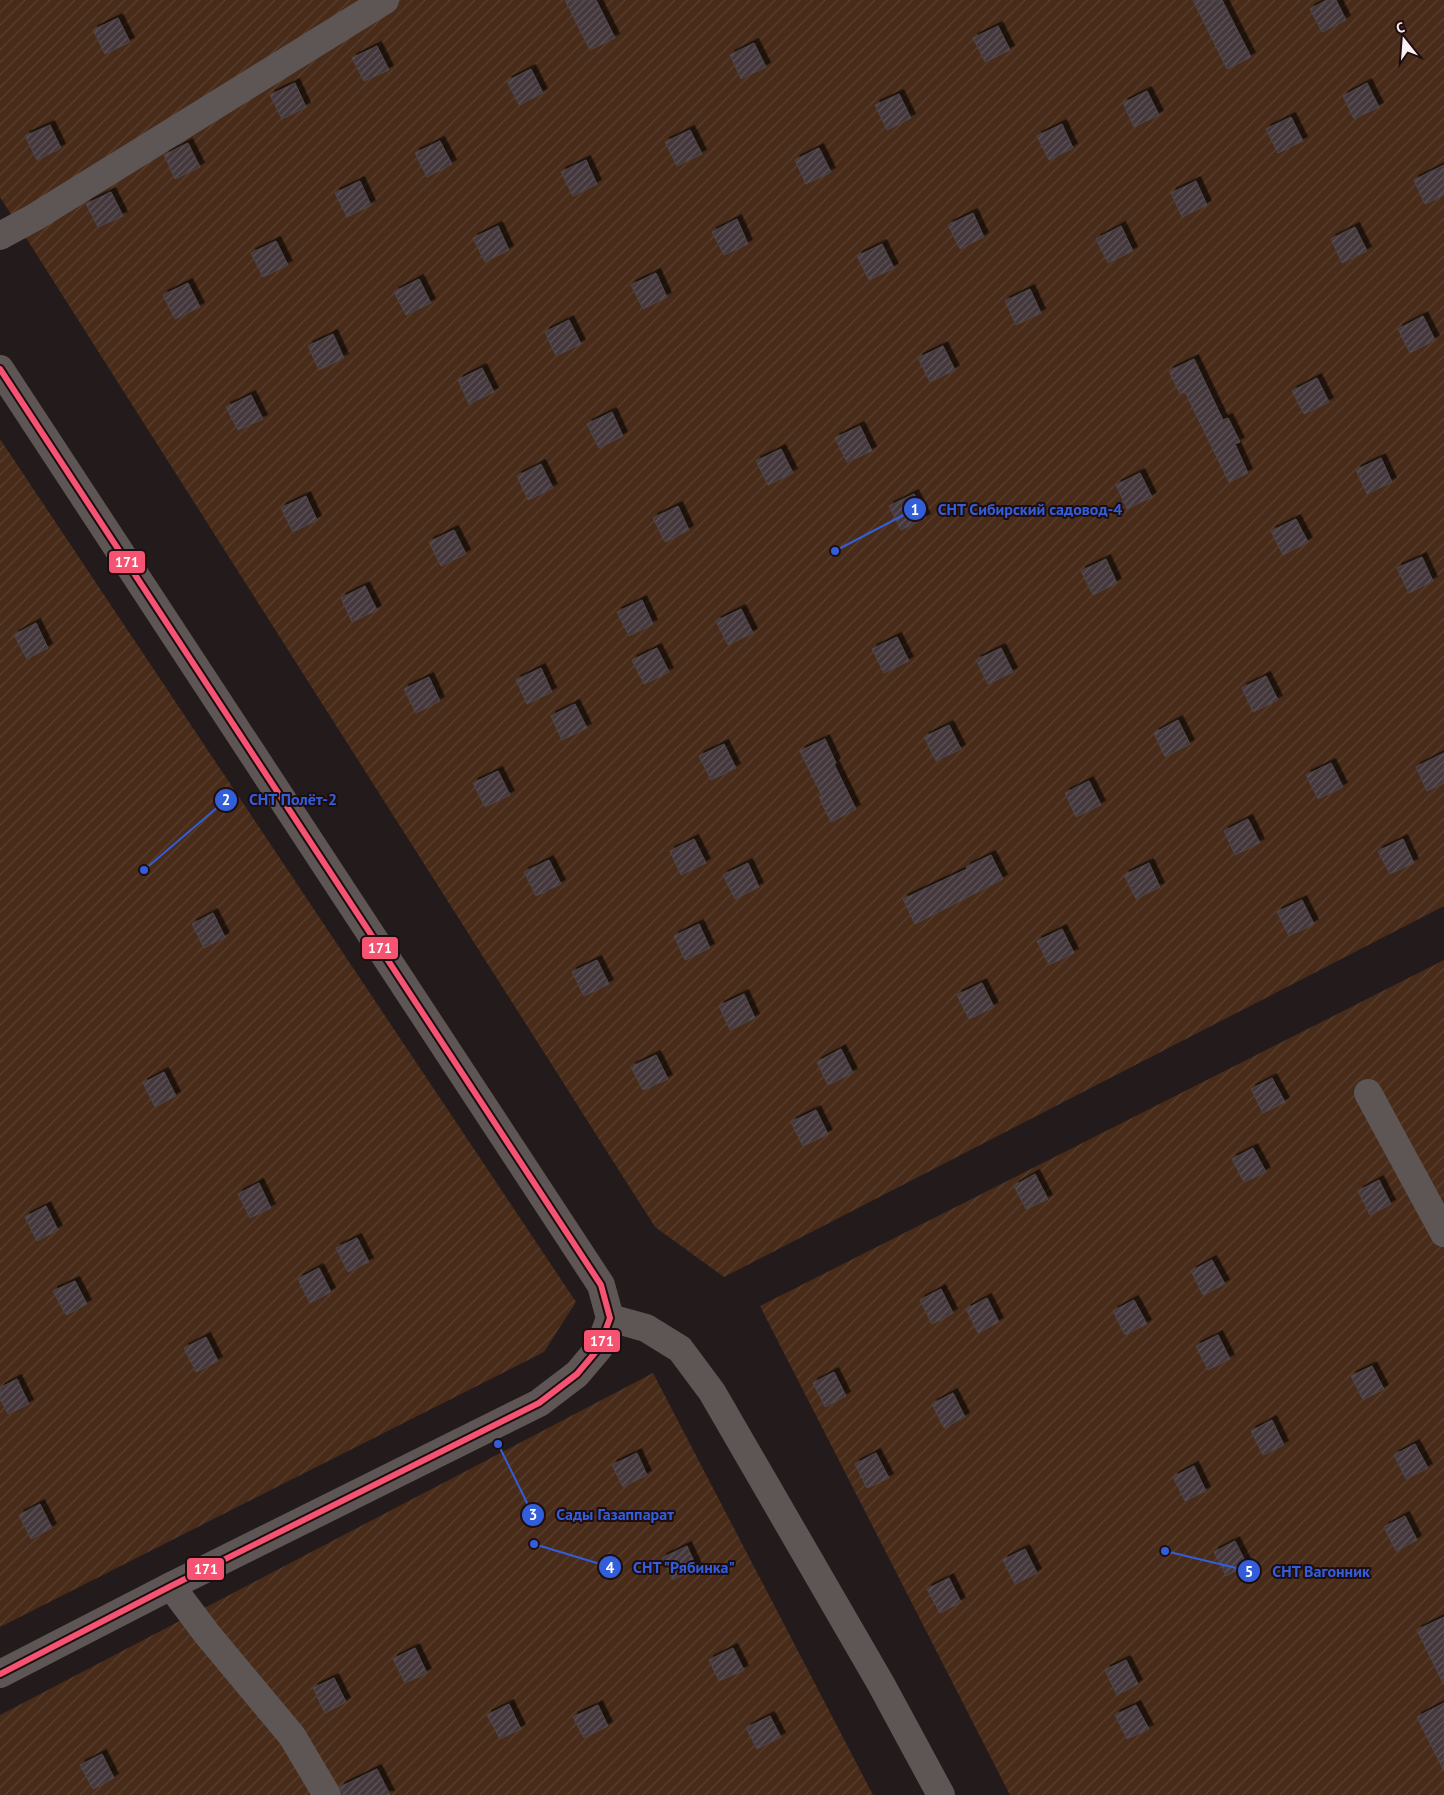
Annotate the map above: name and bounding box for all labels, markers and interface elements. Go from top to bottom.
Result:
north arrow [1379,15,1429,65]
text: С [1394,18,1407,37]
callout: СНТ Сибирский садовод-4 [902,494,1133,525]
text: СНТ Сибирский садовод-4 [938,499,1122,519]
text: 1 [911,500,919,519]
line badge: 171 [108,550,146,574]
text: 171 [115,553,139,571]
callout: СНТ Полёт-2 [213,784,347,815]
text: СНТ Полёт-2 [249,789,337,809]
text: 2 [222,790,230,809]
line badge: 171 [361,936,399,960]
text: 171 [368,939,392,957]
line badge: 171 [583,1329,621,1353]
text: 171 [590,1332,614,1350]
callout: Сады Газаппарат [521,1499,683,1530]
text: Сады Газаппарат [556,1504,674,1524]
text: 3 [529,1505,537,1524]
callout: СНТ "Рябинка" [597,1552,746,1583]
callout: СНТ Вагонник [1237,1556,1380,1587]
line badge: 171 [186,1557,225,1581]
text: СНТ "Рябинка" [633,1557,735,1577]
text: 4 [606,1558,615,1577]
text: 171 [194,1560,218,1578]
text: СНТ Вагонник [1272,1561,1370,1581]
text: 5 [1245,1562,1253,1581]

